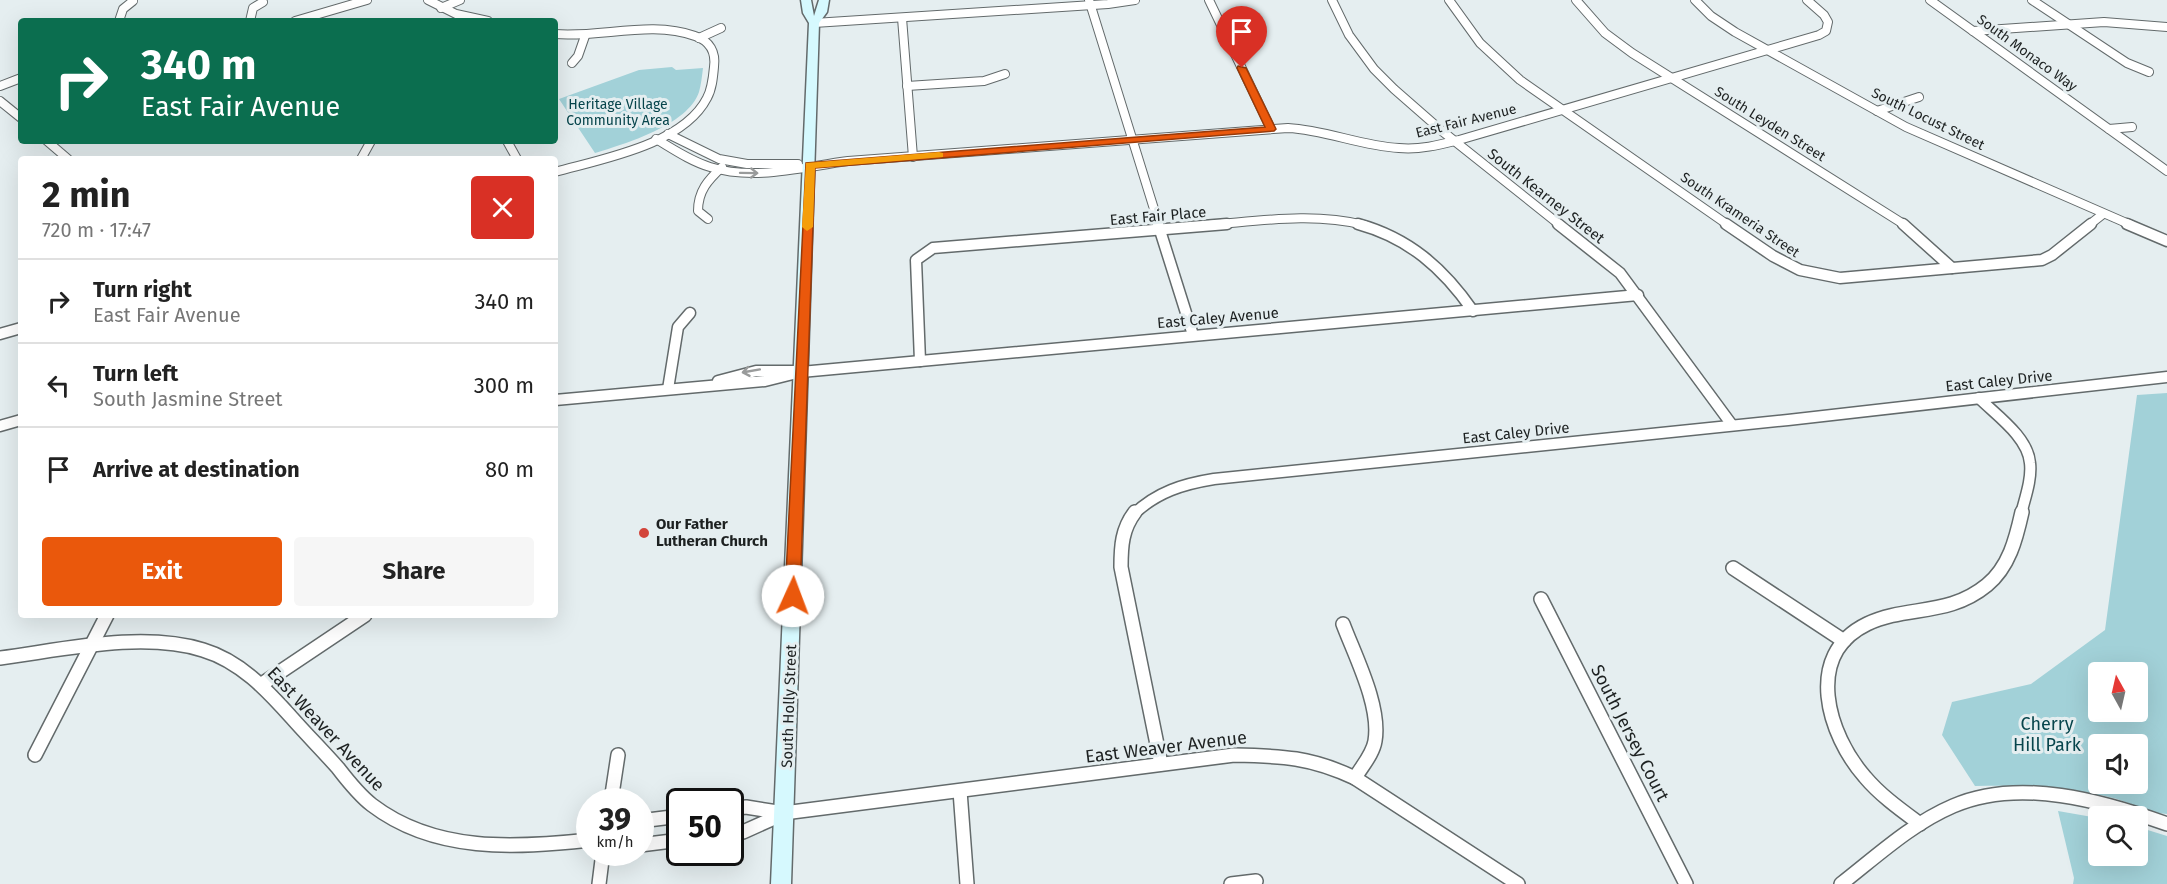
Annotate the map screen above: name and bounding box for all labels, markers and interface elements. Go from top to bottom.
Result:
pin [1216,6,1267,68]
street label: South Monaco Way [1974,11,2080,95]
icon: arrive [1225,15,1258,48]
text: 340 m [141,40,257,90]
icon: right [42,42,120,120]
street label: South Leyden Street [1711,83,1830,166]
street label: South Locust Street [1869,84,1988,154]
text: East Fair Avenue [141,91,340,123]
park label: Heritage Village Community Area [566,96,670,129]
street label: East Fair Avenue [1414,100,1518,142]
street label: South Kearney Street [1484,145,1609,248]
one-way arrow [738,167,758,179]
street label: South Krameria Street [1677,169,1804,262]
text: 2 min [42,173,131,217]
button: close [471,176,534,239]
street label: East Fair Place [1109,203,1207,229]
text: 720 m · 17:47 [42,218,151,242]
text: Turn right [93,276,192,303]
icon: right [42,285,75,318]
text: 340 m [474,288,534,315]
text: East Fair Avenue [93,303,241,327]
street label: East Caley Avenue [1156,304,1280,332]
text: Turn left [93,360,178,387]
one-way arrow [742,365,762,376]
street label: East Caley Drive [1945,366,2053,396]
icon: left [42,369,75,402]
text: 300 m [474,372,534,399]
text: South Jasmine Street [93,387,283,411]
street label: East Caley Drive [1462,418,1570,448]
icon: arrive [42,453,75,486]
text: Arrive at destination [93,456,300,483]
text: 80 m [485,456,534,483]
place label: Our Father Lutheran Church [656,515,768,550]
marker: Our Father Lutheran Church [637,526,651,540]
button: Exit [42,537,282,606]
button: Share [294,537,534,606]
position arrow [761,564,825,628]
street label: South Holly Street [778,643,800,768]
street label: South Jersey Court [1586,661,1674,805]
street label: East Weaver Avenue [263,662,389,796]
north arrow [2088,662,2148,722]
map controls [2088,662,2148,866]
park label: Cherry Hill Park [2013,713,2082,756]
street label: East Weaver Avenue [1084,726,1248,768]
button: sound [2088,734,2148,794]
speed limit sign: 50 [666,788,744,866]
text: 39 [599,802,631,838]
button: search [2088,806,2148,866]
text: km/h [596,833,634,851]

